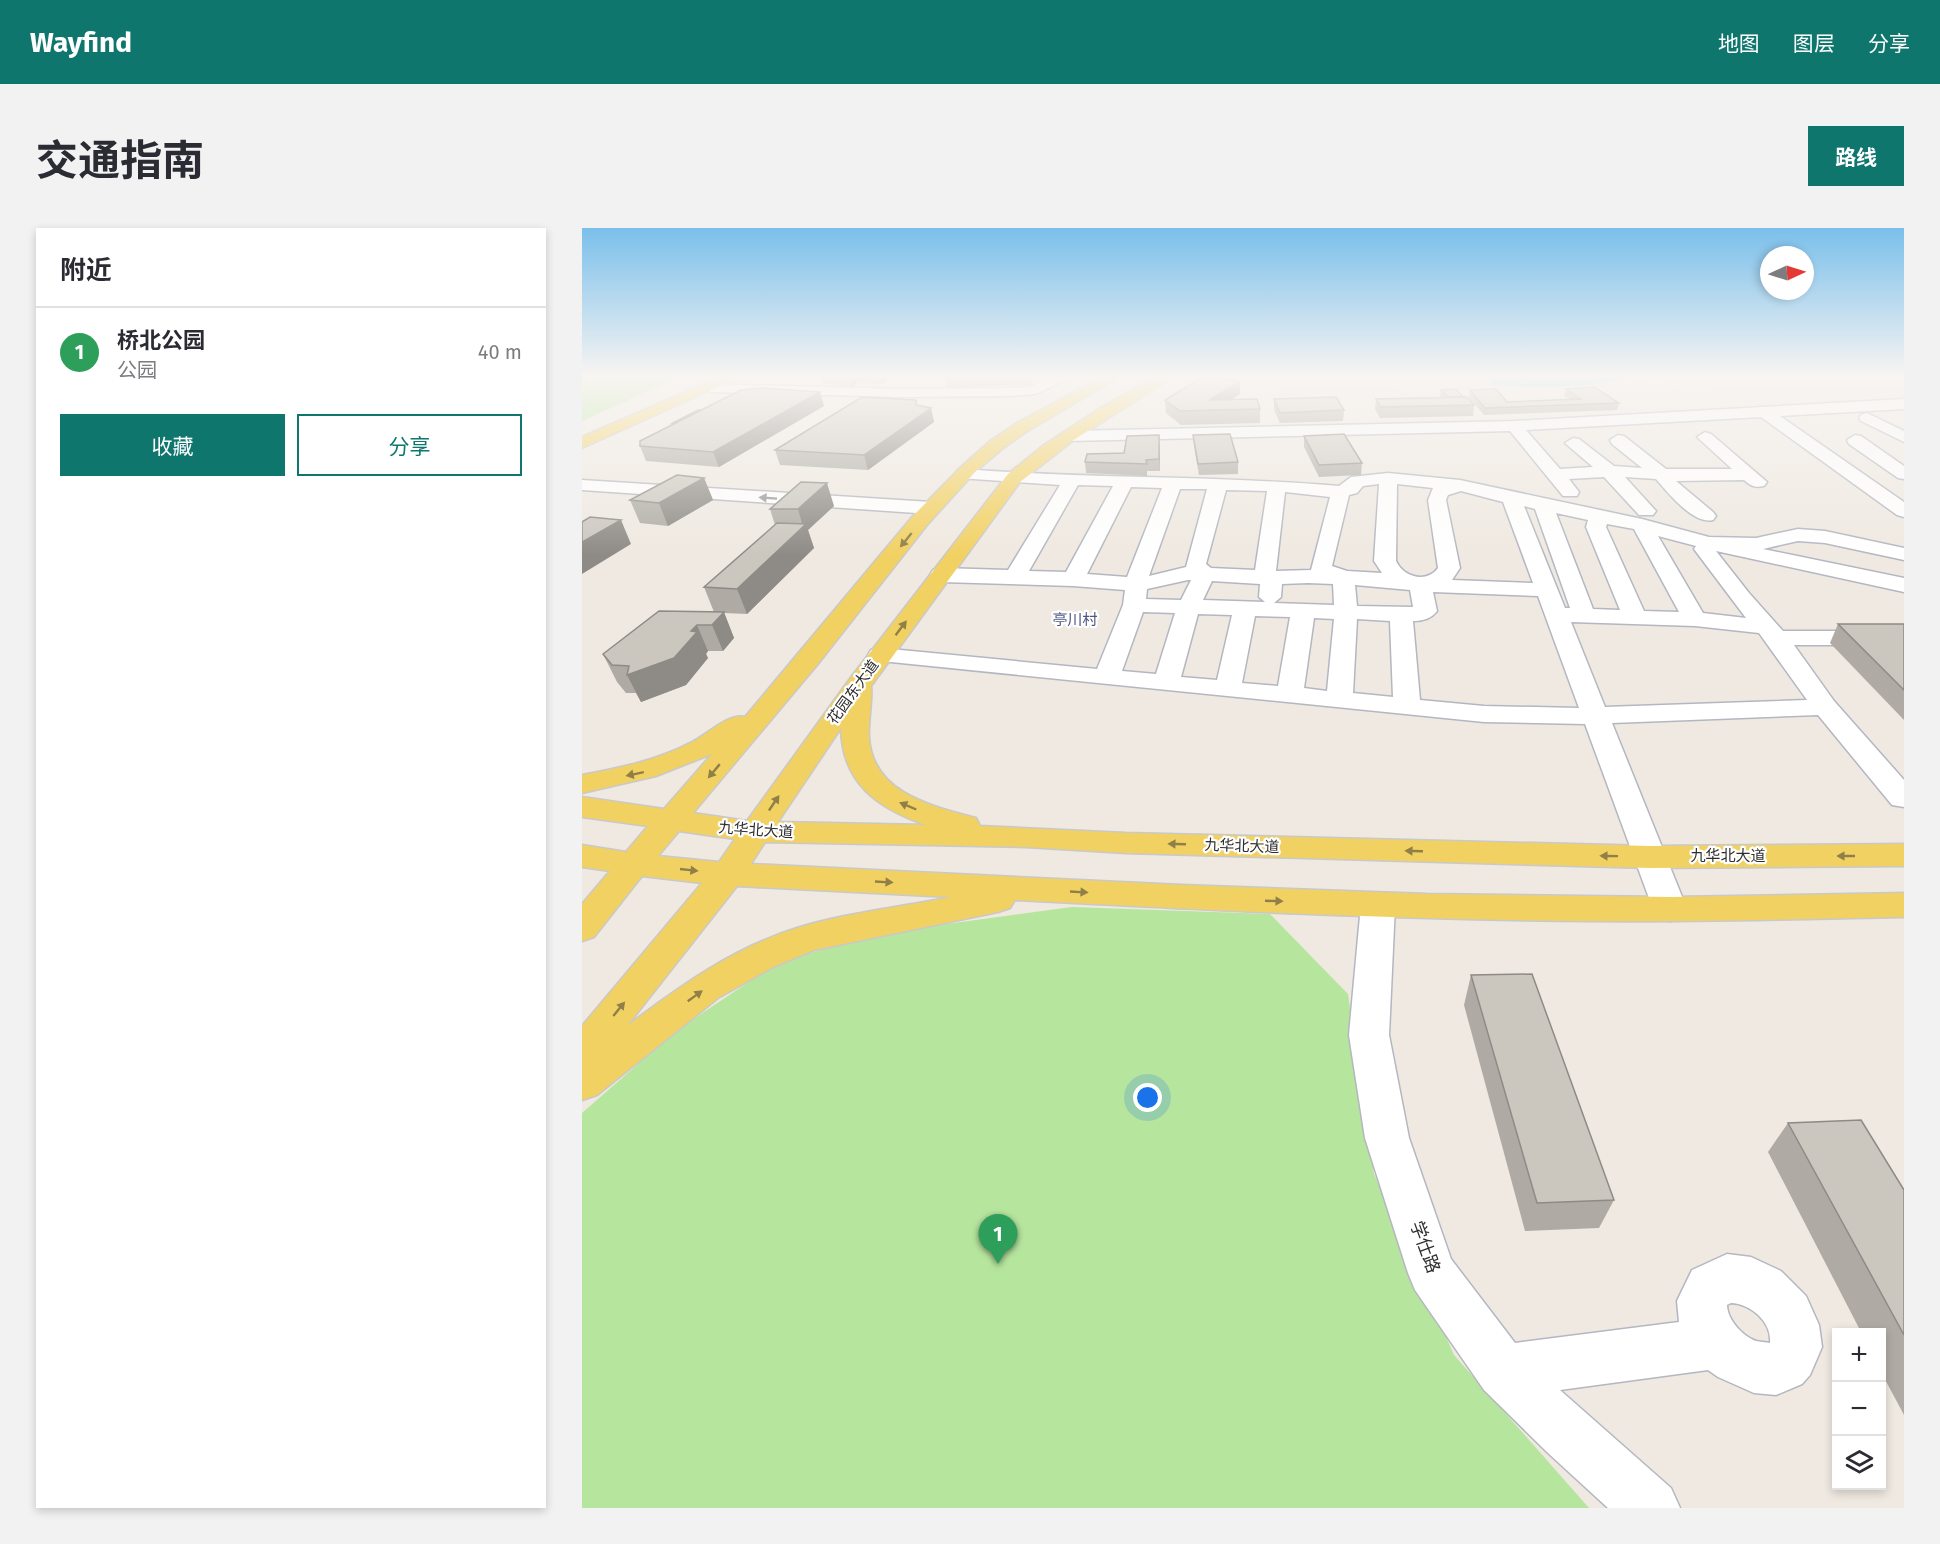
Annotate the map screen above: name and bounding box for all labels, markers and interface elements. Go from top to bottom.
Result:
text: Wayfind [30,26,132,59]
text: 地图 [1718,31,1760,57]
text: 图层 [1793,31,1835,57]
text: 分享 [1868,31,1910,57]
button: 路线 [1808,126,1904,186]
text: 交通指南 [36,136,204,186]
north arrow [1760,246,1814,300]
text: 附近 [60,255,112,286]
text: 桥北公园 [117,327,205,354]
text: 1 [75,340,84,364]
text: 40 m [478,340,522,364]
text: 公园 [117,358,157,382]
button: 收藏 [60,414,285,476]
button: 分享 [297,414,522,476]
one-way arrow [759,493,778,503]
one-way arrow [899,532,912,548]
district label: 亭川村 [1052,611,1098,629]
one-way arrow [894,620,906,635]
street label: 花园东大道 [824,656,882,728]
one-way arrow [707,763,720,779]
one-way arrow [625,770,644,779]
one-way arrow [768,795,779,811]
one-way arrow [900,802,917,811]
street label: 九华北大道 [718,818,794,842]
street label: 九华北大道 [1204,836,1280,856]
one-way arrow [1167,839,1186,849]
one-way arrow [1404,846,1423,856]
street label: 九华北大道 [1690,847,1766,865]
one-way arrow [1599,851,1618,861]
one-way arrow [1836,851,1855,861]
one-way arrow [680,865,699,875]
one-way arrow [875,877,894,886]
one-way arrow [1069,887,1088,896]
one-way arrow [1264,896,1283,905]
one-way arrow [686,990,702,1002]
one-way arrow [612,1001,625,1016]
your location [1133,1083,1162,1112]
pin: 1 [978,1214,1018,1264]
street label: 学仕路 [1405,1218,1445,1276]
map controls [1832,1328,1886,1490]
button: + [1832,1328,1886,1382]
button: − [1832,1382,1886,1436]
button: layers [1832,1436,1886,1490]

